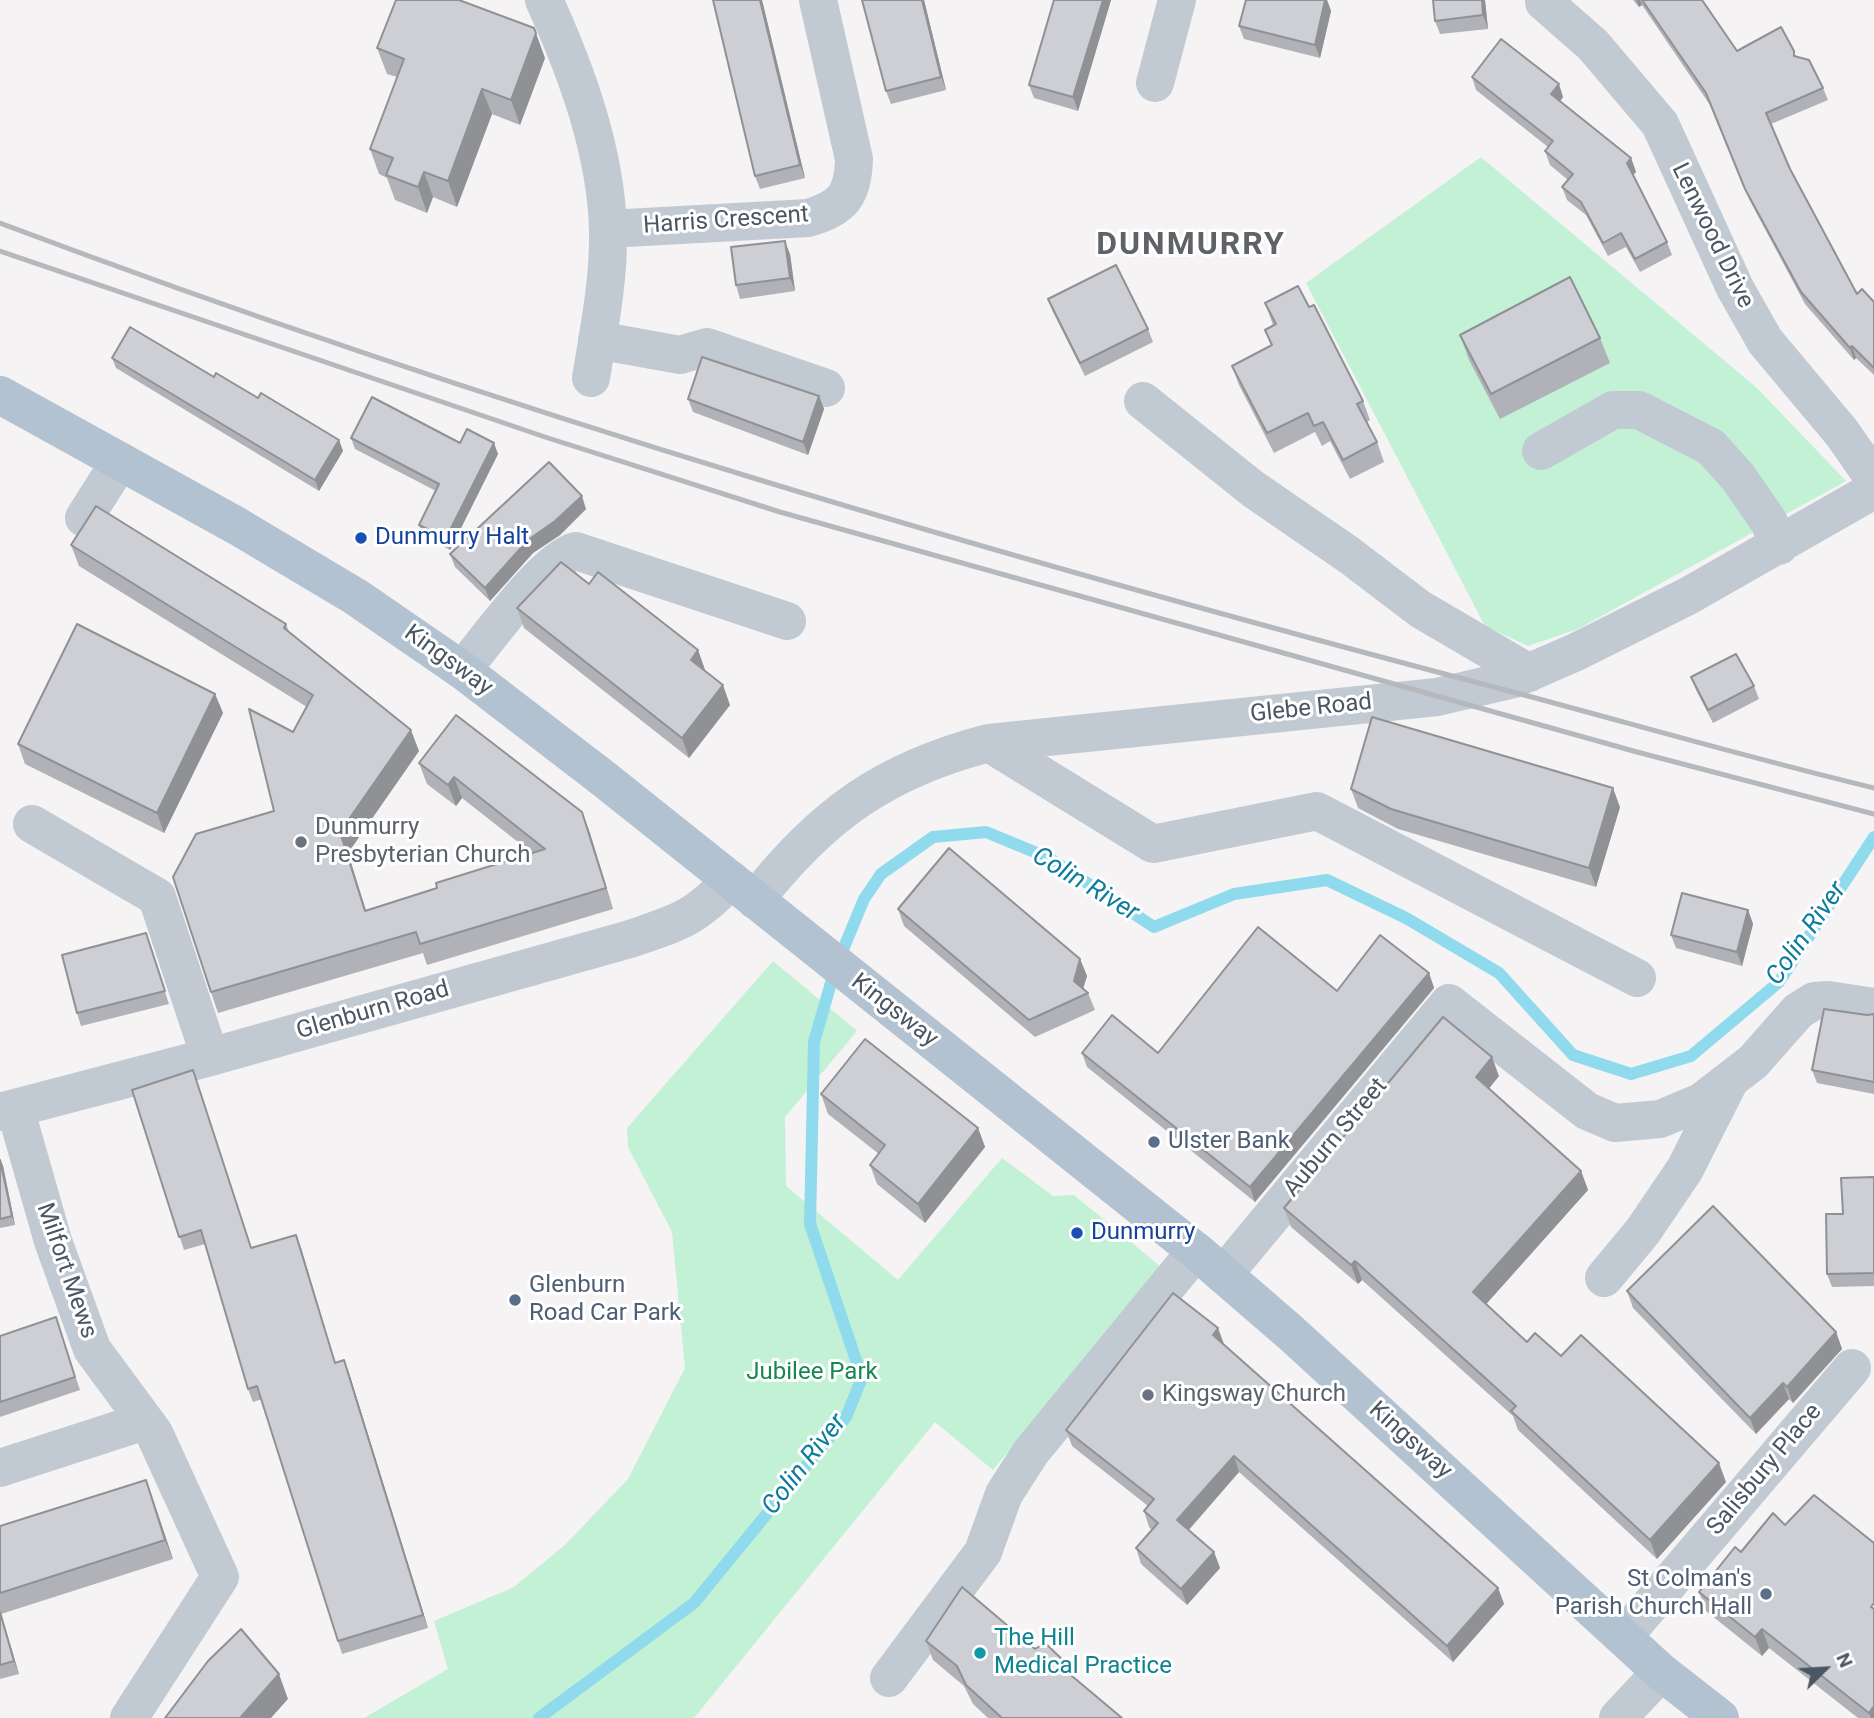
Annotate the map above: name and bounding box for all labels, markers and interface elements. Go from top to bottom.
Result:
street label: Lenwood Drive [1664,159,1760,313]
street label: Harris Crescent [642,201,810,241]
district label: DUNMURRY [1097,227,1285,265]
place label: Dunmurry Halt [375,524,529,552]
marker: Dunmurry Halt [353,530,369,546]
street label: Kingsway [398,619,498,703]
street label: Glebe Road [1249,688,1373,730]
place label: Dunmurry Presbyterian Church [315,814,530,870]
marker: Dunmurry Presbyterian Church [293,834,309,850]
water label: Colin River [1026,841,1144,929]
water label: Colin River [1760,876,1854,992]
street label: Kingsway [845,968,943,1054]
street label: Glenburn Road [293,975,453,1047]
street label: Auburn Street [1278,1073,1394,1203]
place label: Ulster Bank [1168,1128,1290,1156]
marker: Ulster Bank [1146,1134,1162,1150]
street label: Milfort Mews [29,1200,103,1342]
place label: Dunmurry [1091,1219,1195,1247]
marker: Dunmurry [1069,1225,1085,1241]
place label: Glenburn Road Car Park [529,1272,681,1328]
marker: Glenburn Road Car Park [507,1292,523,1308]
park label: Jubilee Park [746,1359,878,1387]
place label: Kingsway Church [1162,1381,1346,1409]
marker: Kingsway Church [1140,1387,1156,1403]
street label: Kingsway [1362,1396,1458,1486]
street label: Salisbury Place [1702,1398,1828,1542]
water label: Colin River [756,1409,854,1521]
place label: St Colman's Parish Church Hall [1555,1566,1752,1622]
marker: St Colman's Parish Church Hall [1758,1586,1774,1602]
place label: The Hill Medical Practice [994,1625,1172,1681]
north arrow [1790,1634,1860,1704]
marker: The Hill Medical Practice [972,1645,988,1661]
text: N [1831,1649,1858,1671]

